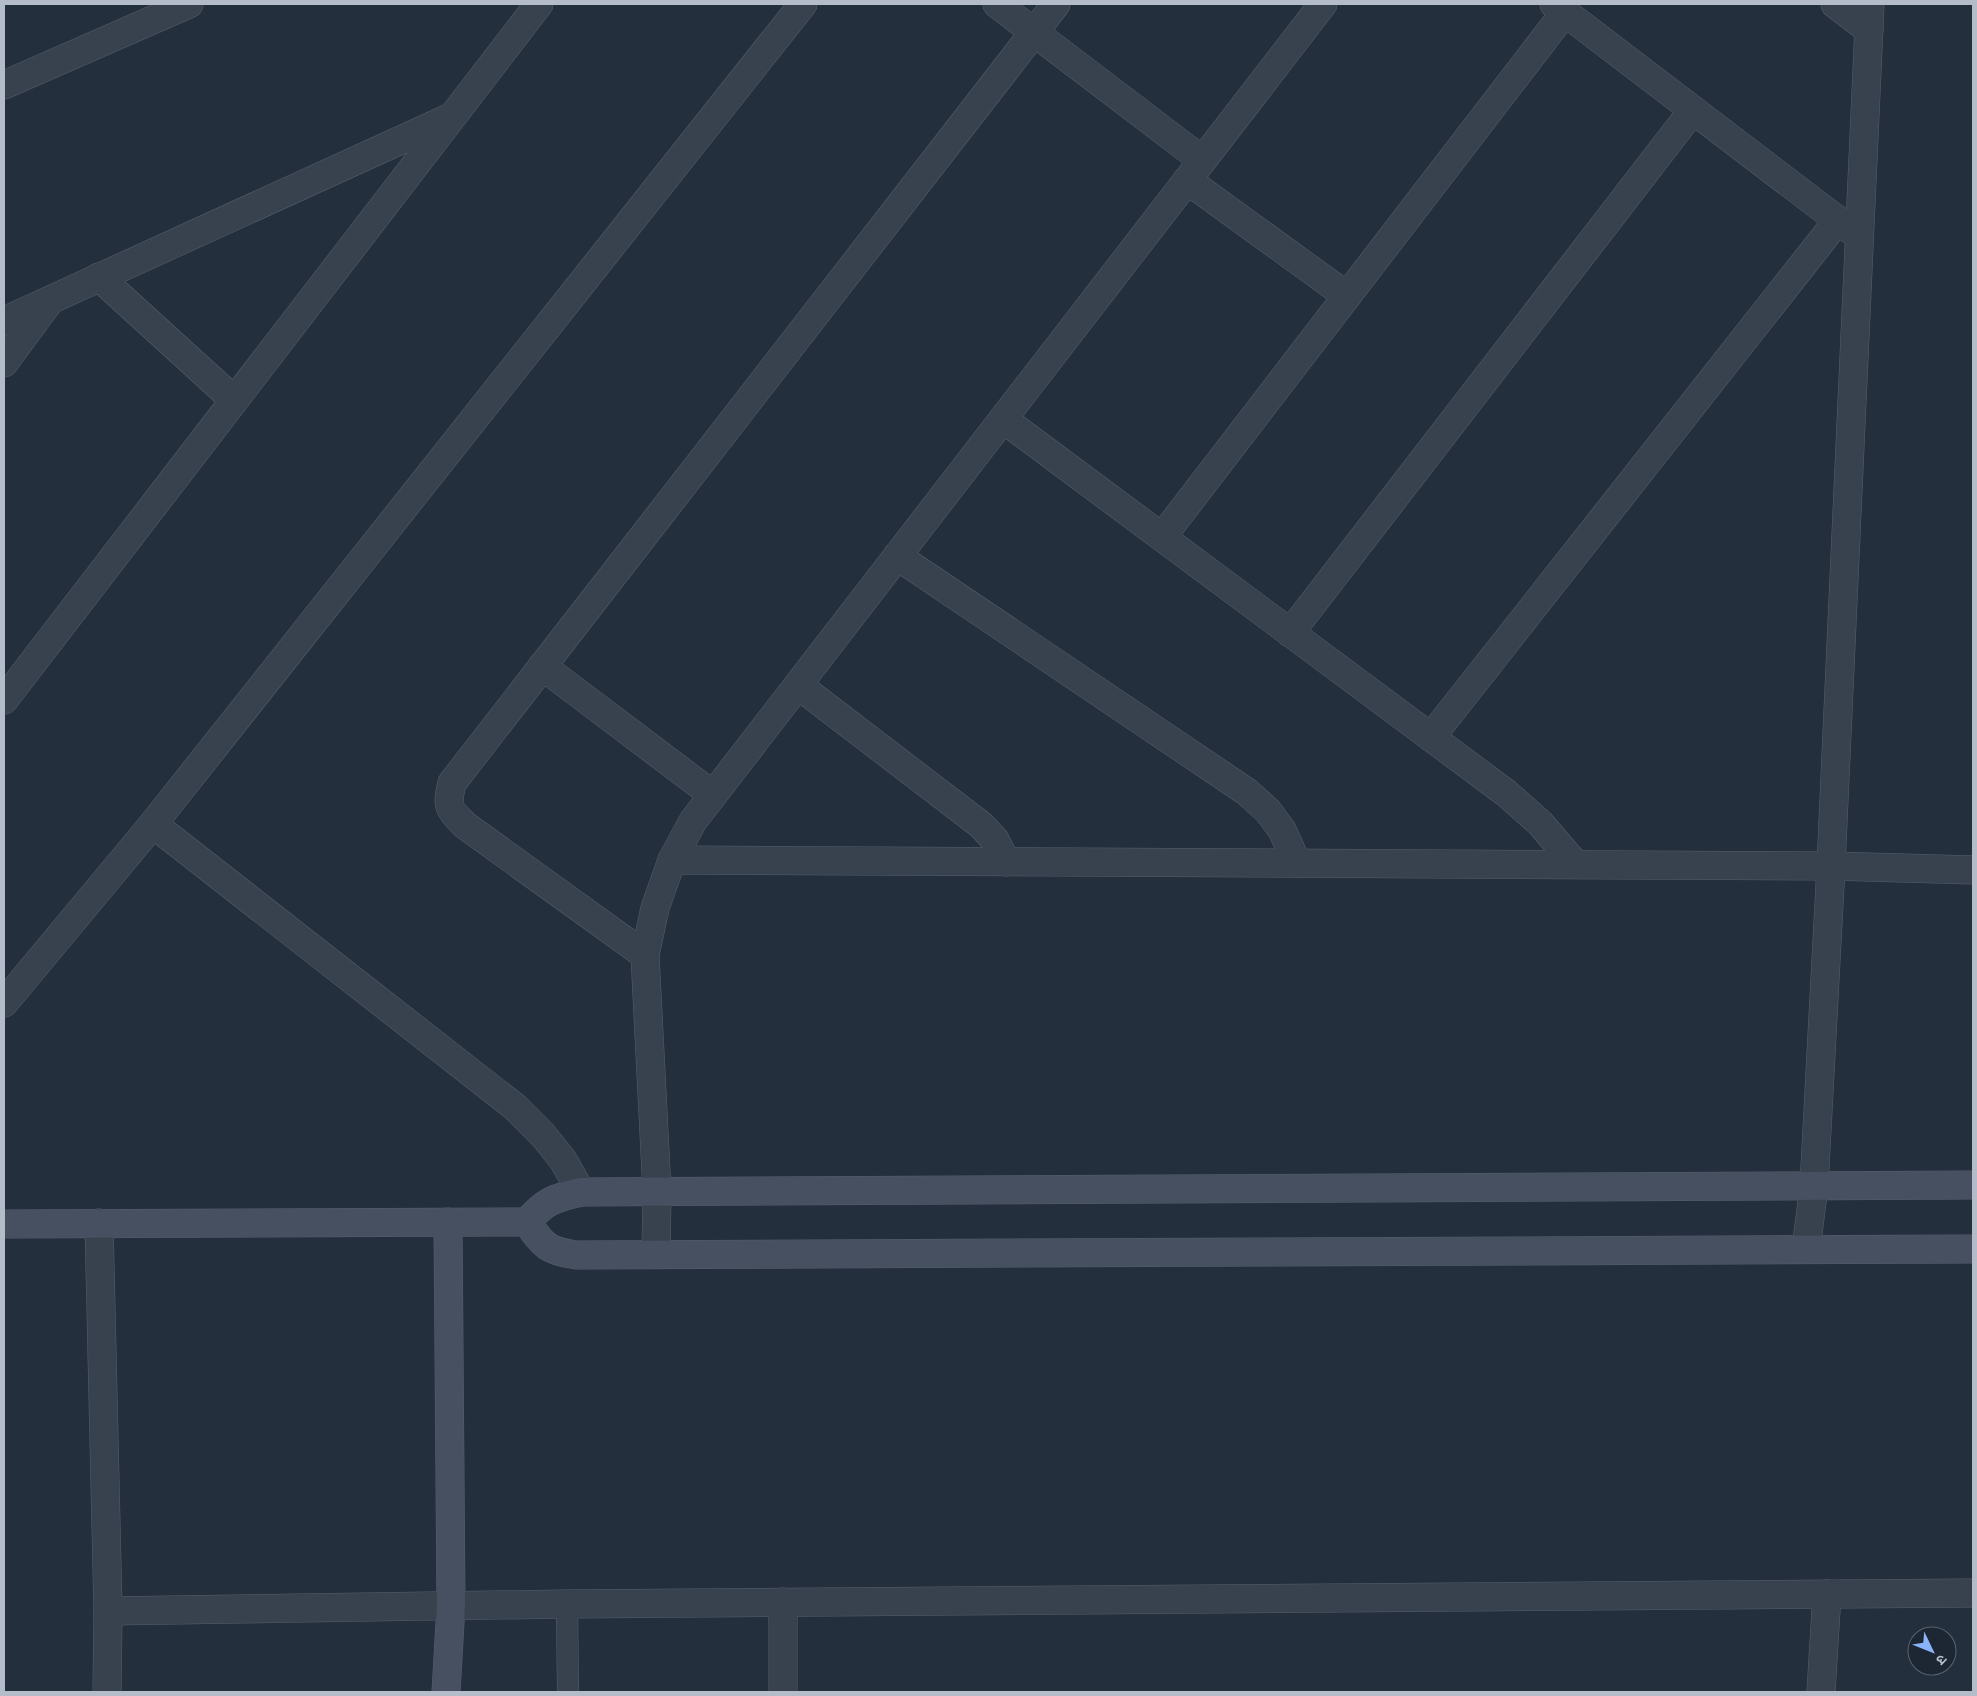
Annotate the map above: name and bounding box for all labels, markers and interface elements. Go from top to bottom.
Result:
north arrow [1907,1626,1957,1676]
text: उ [1932,1651,1950,1669]

